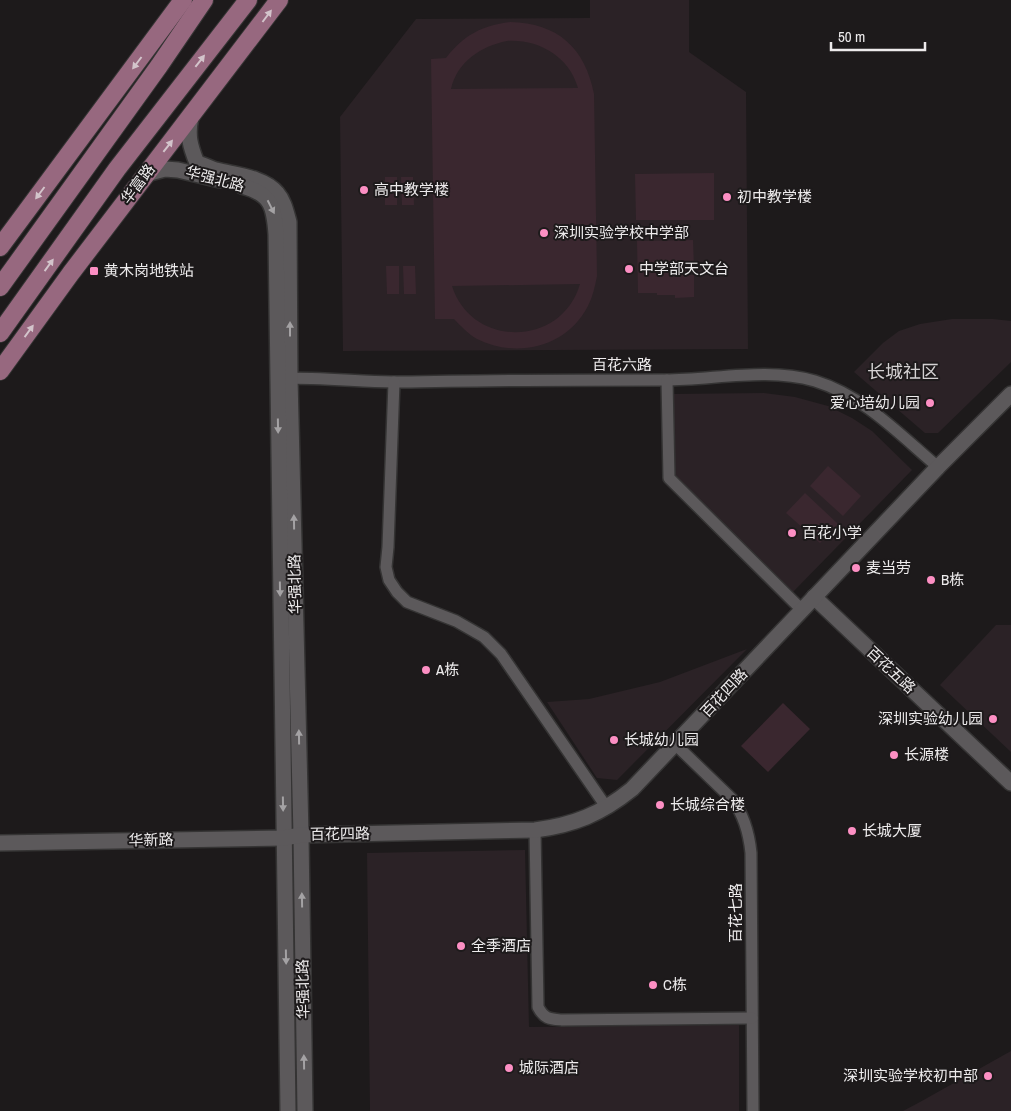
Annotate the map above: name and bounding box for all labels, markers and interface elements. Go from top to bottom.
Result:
one-way arrow [261,10,272,23]
scale bar [831,20,925,52]
text: 50 m [838,26,865,47]
one-way arrow [195,55,206,68]
one-way arrow [132,56,142,70]
one-way arrow [163,139,174,152]
street label: 华富路 [116,159,160,208]
street label: 华强北路 [183,161,247,196]
place label: 高中教学楼 [374,179,449,200]
marker: 高中教学楼 [358,184,370,196]
one-way arrow [35,186,45,200]
place label: 初中教学楼 [737,186,812,207]
marker: 初中教学楼 [721,191,733,203]
one-way arrow [267,200,275,214]
place label: 深圳实验学校中学部 [554,222,689,243]
marker: 深圳实验学校中学部 [538,227,550,239]
one-way arrow [44,258,54,272]
place label: 中学部天文台 [639,258,729,279]
place label: 黄木岗地铁站 [104,260,194,281]
marker: 中学部天文台 [623,263,635,275]
marker: 黄木岗地铁站 [88,265,100,277]
one-way arrow [286,321,294,337]
one-way arrow [24,324,34,338]
street label: 百花六路 [592,354,652,375]
district label: 长城社区 [867,359,939,384]
place label: 爱心培幼儿园 [830,392,920,413]
marker: 爱心培幼儿园 [924,397,936,409]
one-way arrow [274,419,282,435]
one-way arrow [289,514,297,530]
place label: 百花小学 [802,522,862,543]
marker: 百花小学 [786,527,798,539]
street label: 华强北路 [283,554,306,614]
place label: 麦当劳 [866,557,911,578]
marker: 麦当劳 [850,562,862,574]
place label: B栋 [941,569,964,590]
marker: B栋 [925,574,937,586]
one-way arrow [276,581,284,597]
street label: 百花五路 [862,641,920,698]
place label: A栋 [435,659,459,680]
marker: A栋 [420,664,432,676]
street label: 百花四路 [695,664,752,722]
place label: 深圳实验幼儿园 [878,708,983,729]
marker: 深圳实验幼儿园 [987,713,999,725]
one-way arrow [294,729,302,745]
place label: 长城幼儿园 [624,729,699,750]
marker: 长城幼儿园 [608,734,620,746]
place label: 长源楼 [904,744,949,765]
marker: 长源楼 [888,749,900,761]
place label: 长城综合楼 [670,794,745,815]
one-way arrow [279,796,287,812]
marker: 长城综合楼 [654,799,666,811]
place label: 长城大厦 [862,820,922,841]
street label: 百花四路 [310,822,370,845]
marker: 长城大厦 [846,825,858,837]
street label: 华新路 [128,829,174,850]
street label: 百花七路 [725,883,746,943]
one-way arrow [298,892,306,908]
place label: 全季酒店 [471,935,531,956]
marker: 全季酒店 [455,940,467,952]
one-way arrow [282,949,290,965]
street label: 华强北路 [291,959,314,1019]
place label: C栋 [663,974,687,995]
marker: C栋 [647,979,659,991]
one-way arrow [300,1054,308,1070]
place label: 城际酒店 [519,1057,579,1078]
marker: 城际酒店 [503,1062,515,1074]
place label: 深圳实验学校初中部 [843,1065,978,1086]
marker: 深圳实验学校初中部 [982,1070,994,1082]

